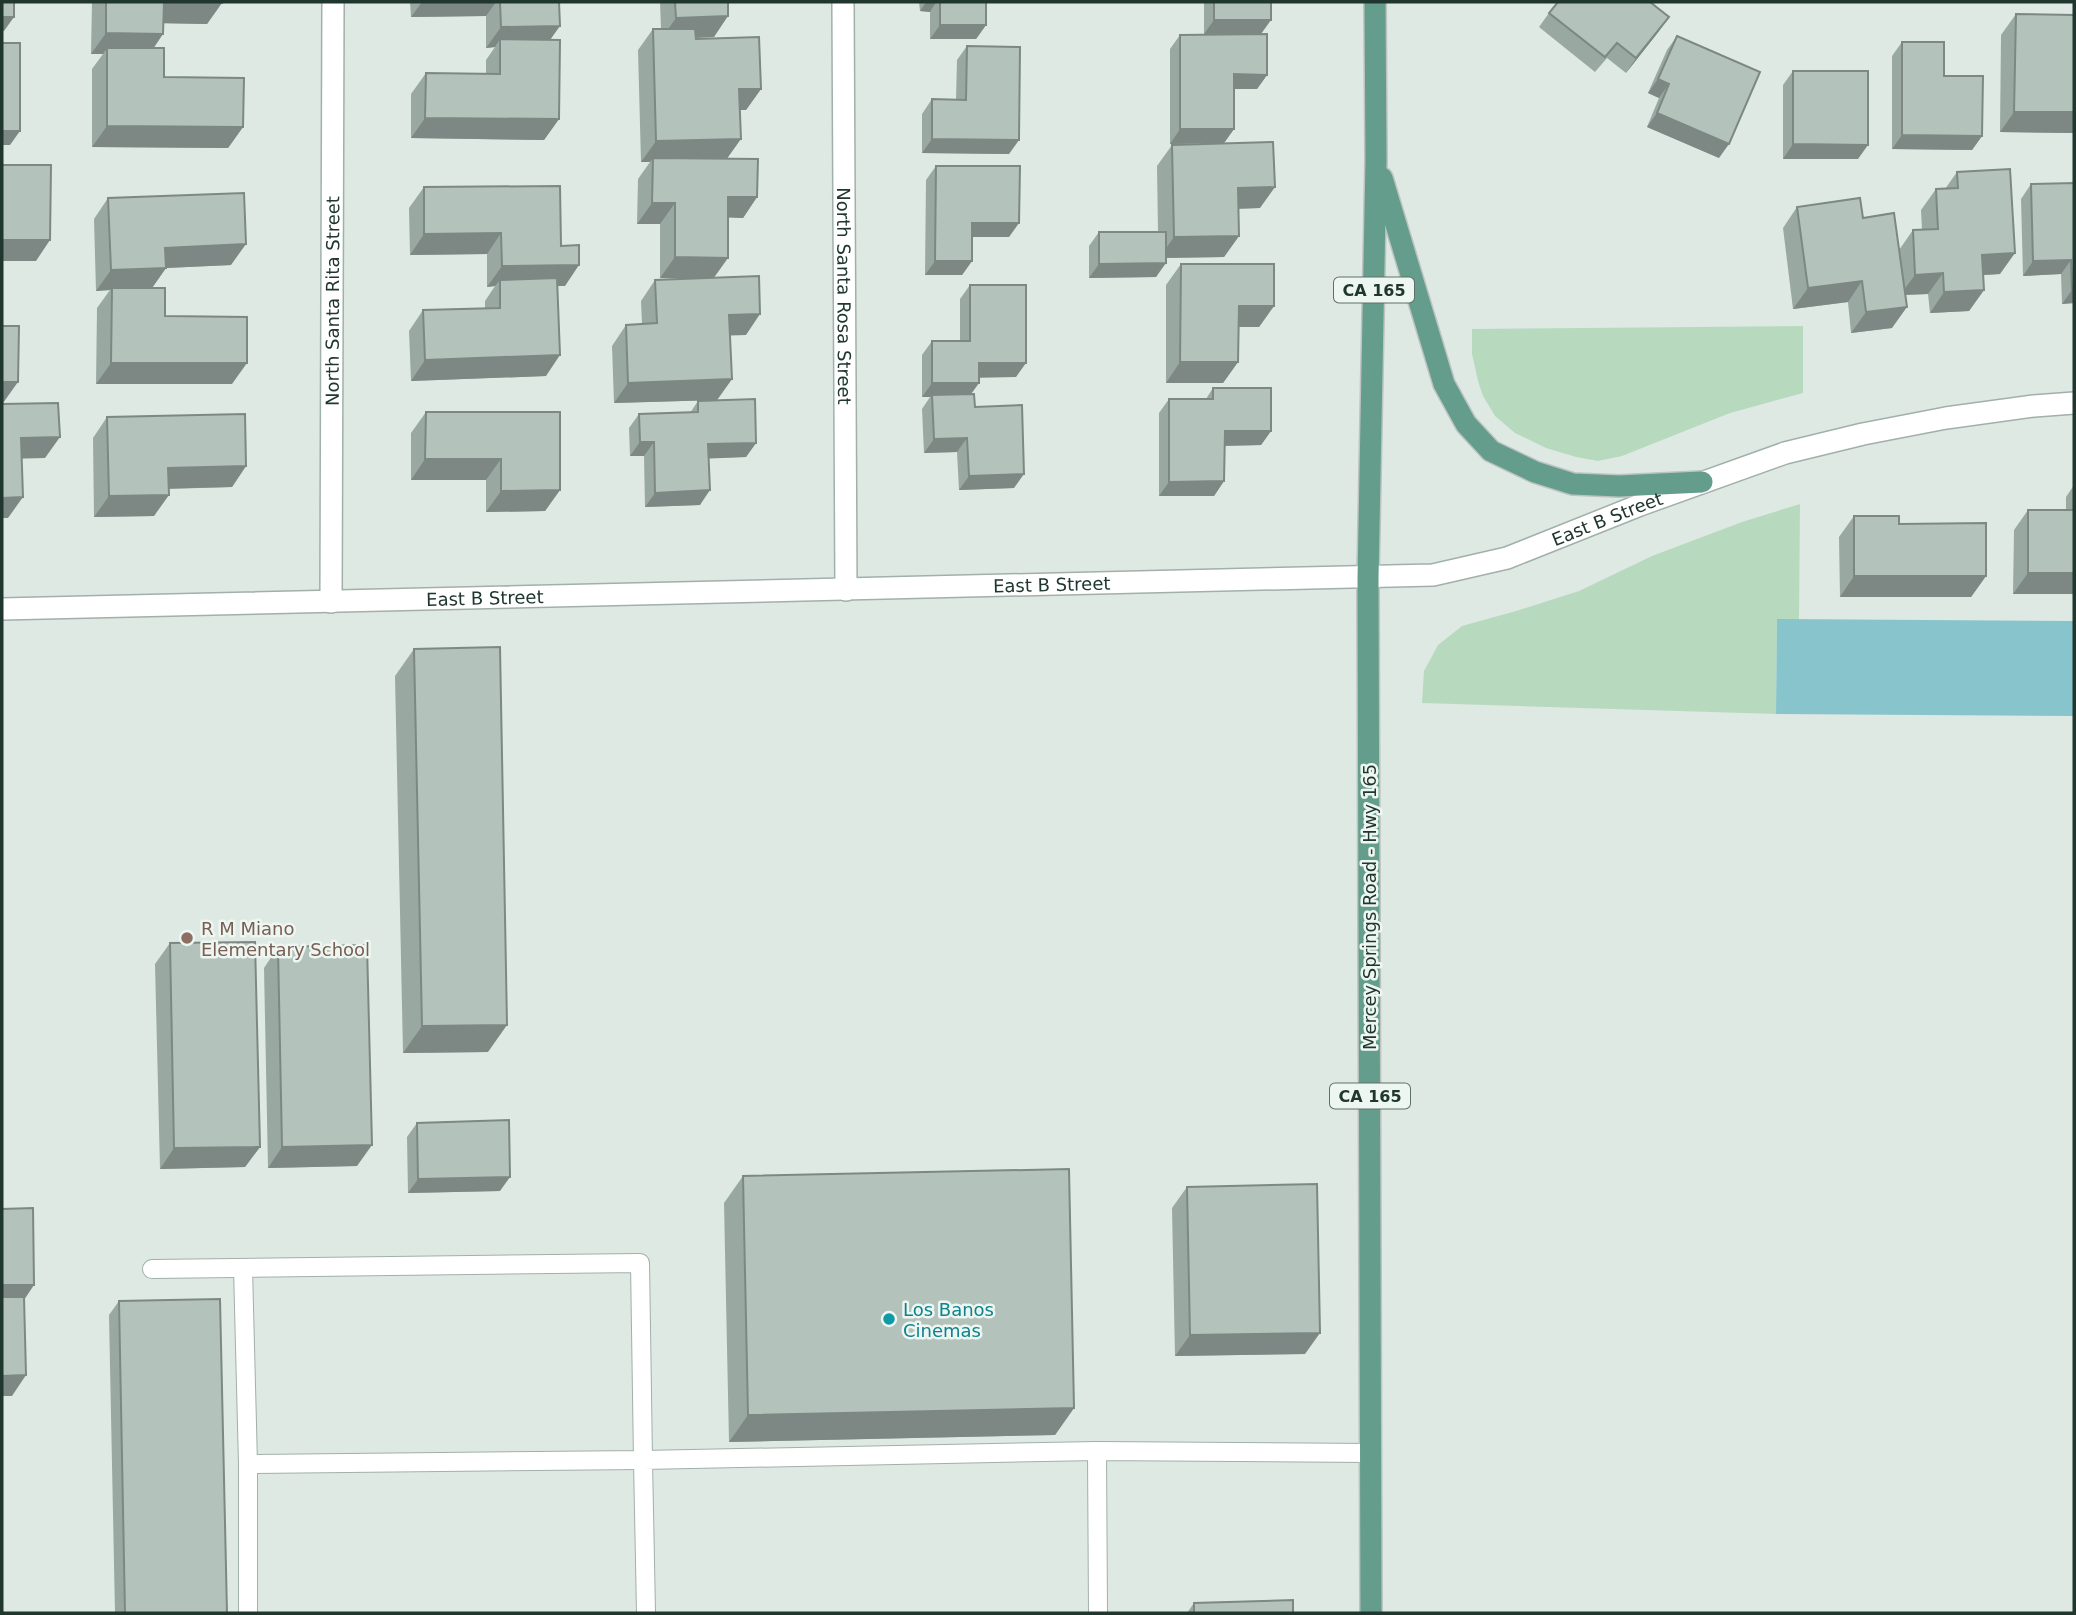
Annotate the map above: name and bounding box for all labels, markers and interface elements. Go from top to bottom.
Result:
street label: North Santa Rosa Street [833,187,856,405]
street label: North Santa Rita Street [321,196,343,406]
road number: CA 165 [1334,278,1414,302]
street label: East B Street [1549,487,1665,550]
street label: East B Street [993,572,1111,596]
street label: East B Street [426,586,544,609]
street label: Mercey Springs Road - Hwy 165 [1359,764,1380,1050]
place label: R M Miano Elementary School [201,918,370,960]
marker: R M Miano Elementary School [179,930,195,946]
road number: CA 165 [1330,1084,1410,1108]
place label: Los Banos Cinemas [903,1299,994,1341]
marker: Los Banos Cinemas [881,1311,897,1327]

